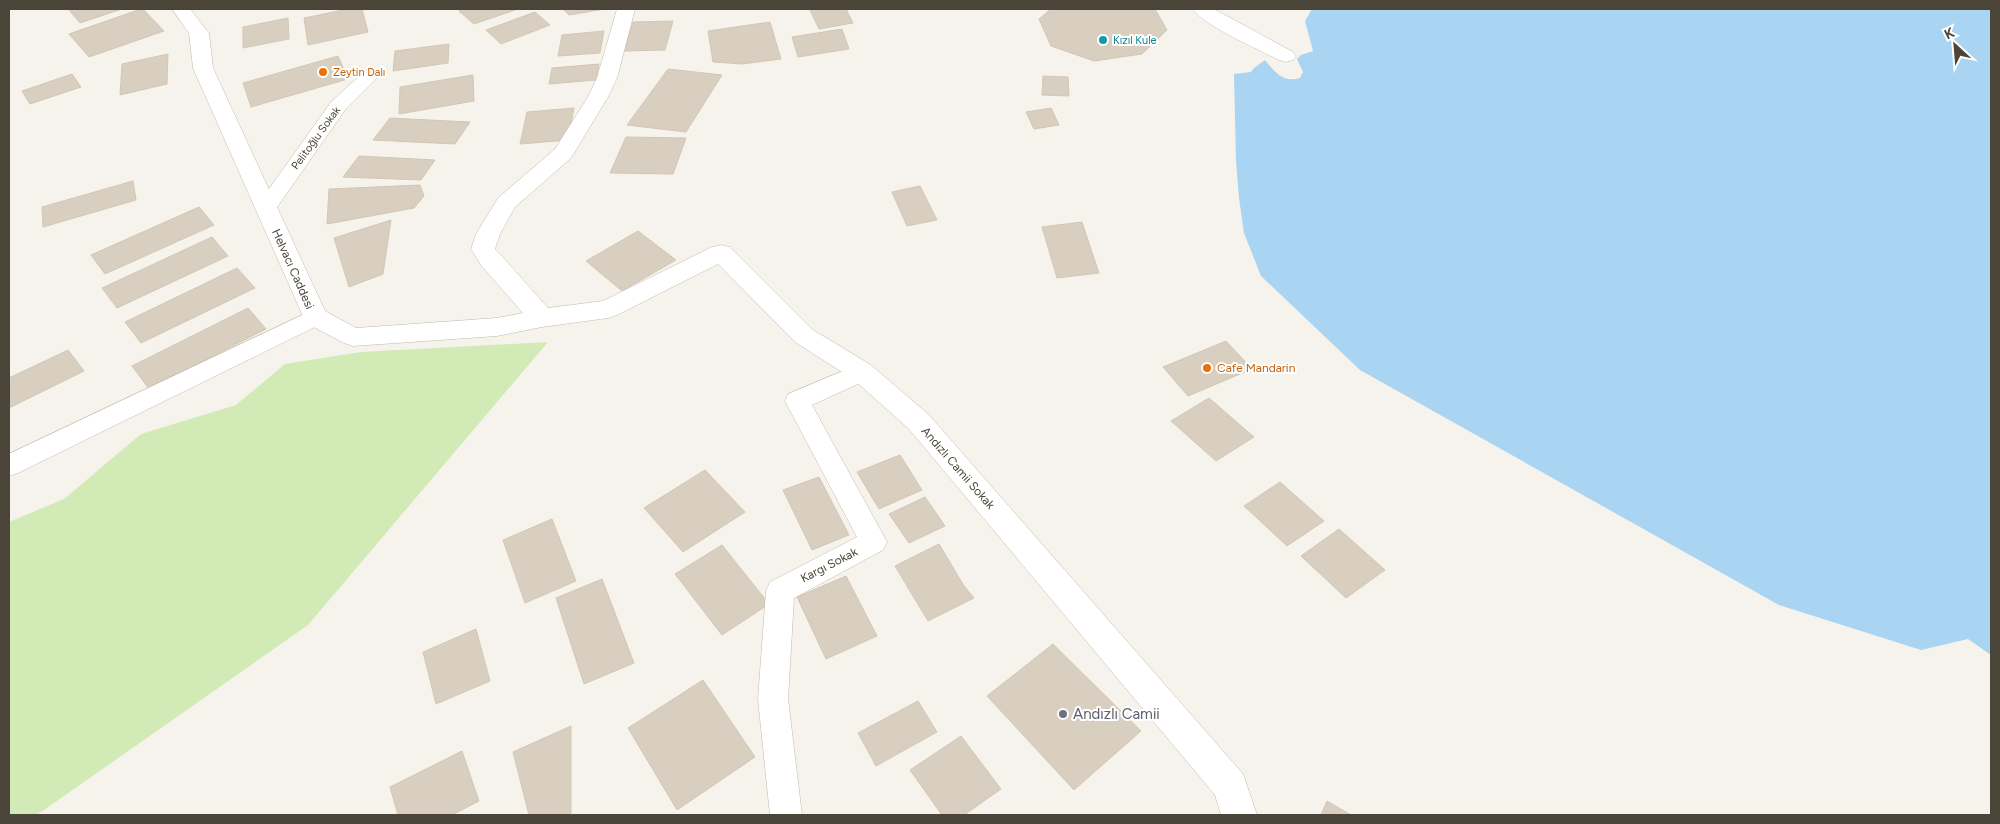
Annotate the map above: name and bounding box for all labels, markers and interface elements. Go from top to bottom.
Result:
north arrow [1930,20,1980,70]
text: K [1942,24,1958,43]
marker: Kızıl Kule [1097,34,1109,46]
place label: Kızıl Kule [1113,34,1157,47]
marker: Zeytin Dalı [317,66,329,78]
place label: Zeytin Dalı [333,66,385,79]
street label: Pelitoğlu Sokak [289,103,344,172]
street label: Helvacı Caddesi [269,227,317,311]
place label: Cafe Mandarin [1217,361,1296,375]
marker: Cafe Mandarin [1201,362,1213,374]
street label: Andızlı Camii Sokak [918,424,998,512]
street label: Kargı Sokak [798,545,860,585]
place label: Andızlı Camii [1073,705,1160,723]
marker: Andızlı Camii [1057,708,1069,720]

